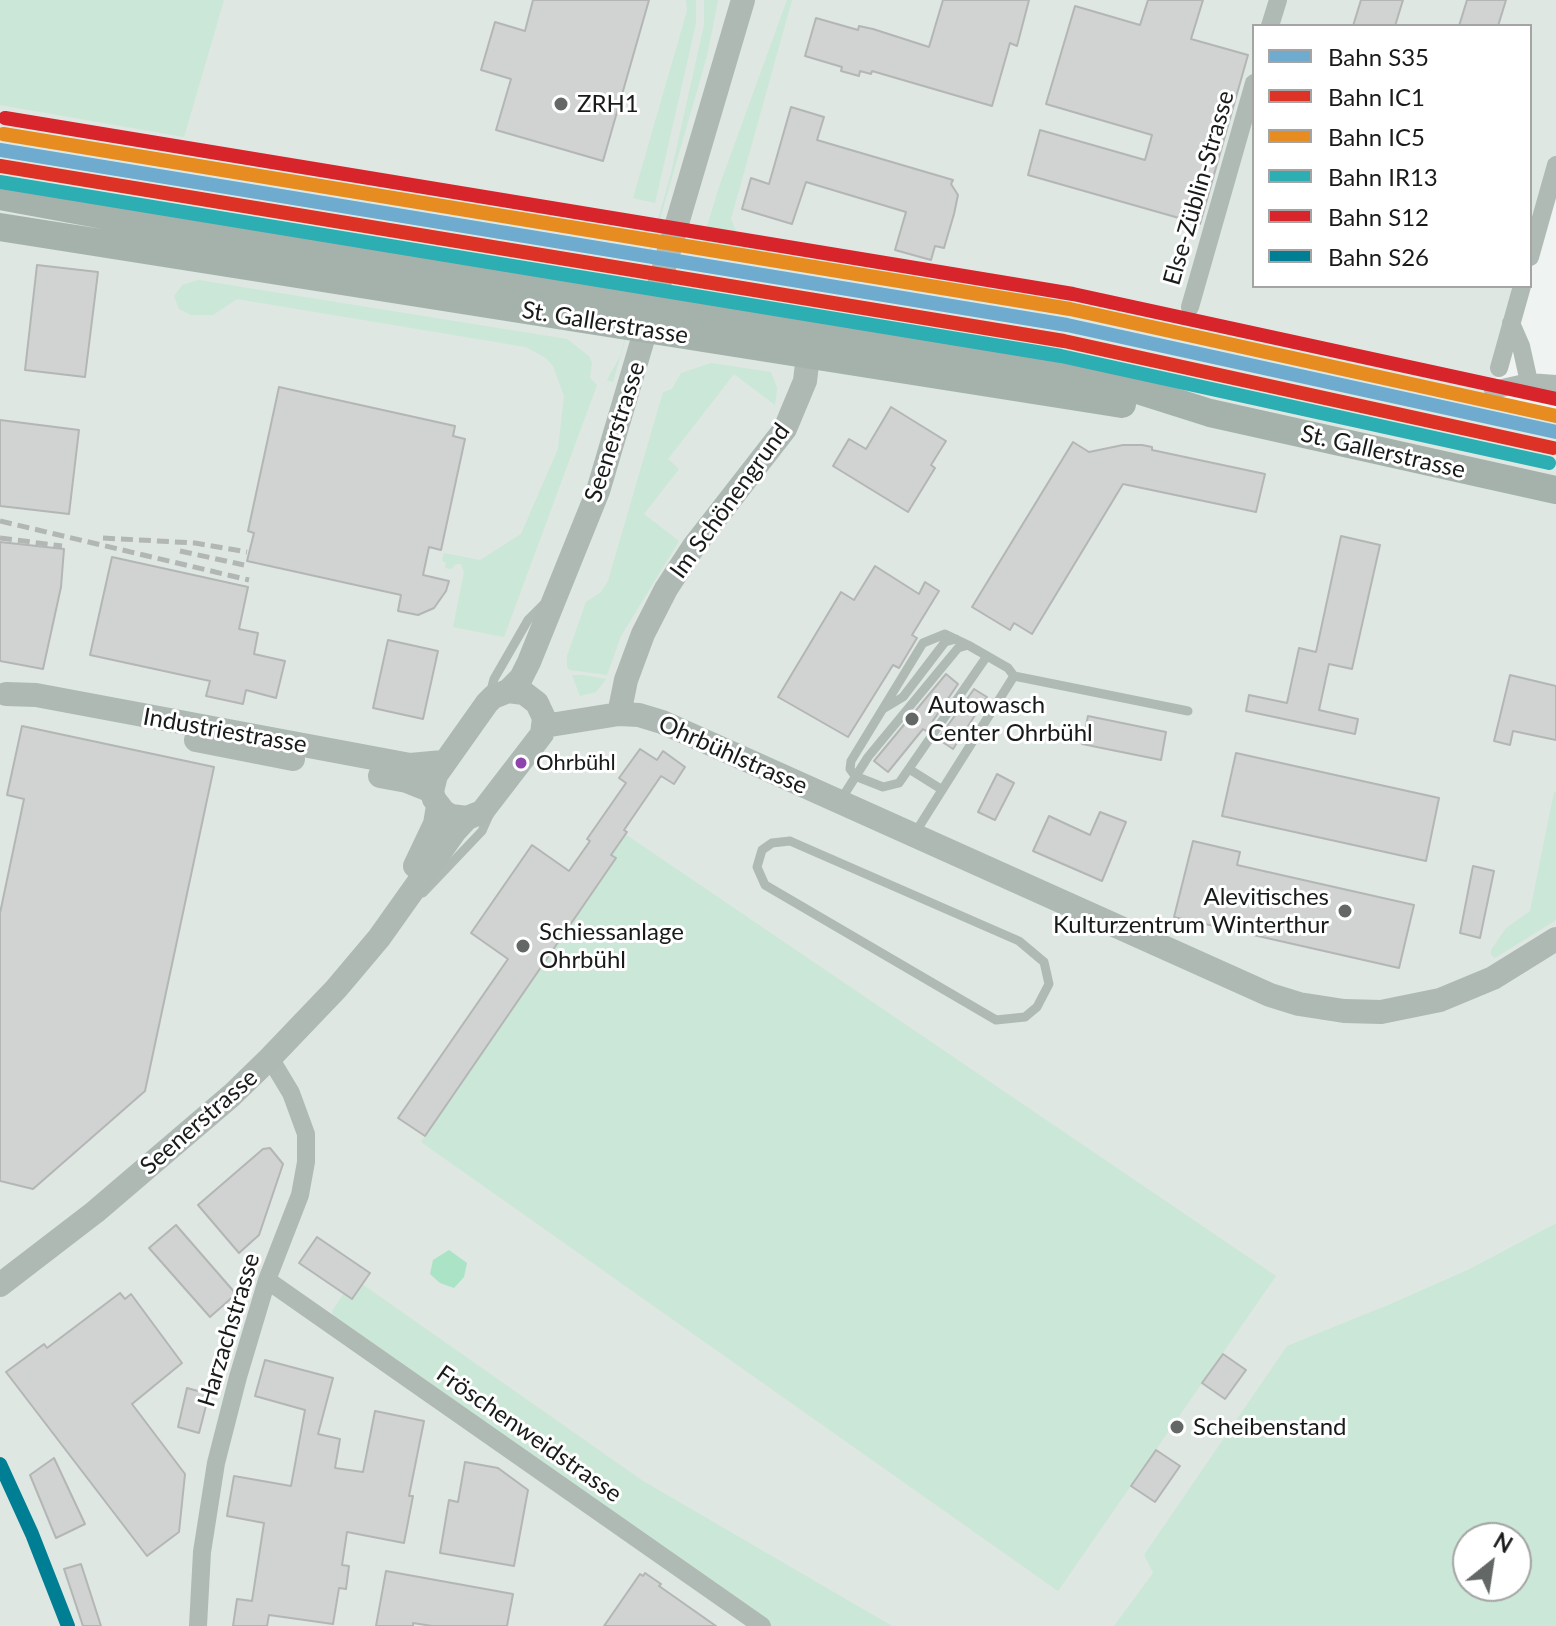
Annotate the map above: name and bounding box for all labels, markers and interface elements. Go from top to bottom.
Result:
legend [1252,24,1532,288]
text: Bahn S35 [1328,42,1429,71]
text: Bahn IC1 [1328,82,1425,111]
street label: Else-Züblin-Strasse [1157,88,1241,288]
place label: ZRH1 [577,90,639,118]
marker: ZRH1 [552,95,570,113]
text: Bahn IC5 [1328,122,1425,151]
text: Bahn IR13 [1328,162,1438,191]
text: Bahn S12 [1328,202,1429,231]
text: Bahn S26 [1328,242,1429,271]
street label: St. Gallerstrasse [520,296,690,350]
street label: Seenerstrasse [579,358,651,506]
street label: Im Schönengrund [664,418,796,584]
street label: St. Gallerstrasse [1298,419,1468,485]
place label: Autowasch Center Ohrbühl [928,691,1093,747]
street label: Industriestrasse [141,702,309,760]
street label: Ohrbühlstrasse [654,709,812,801]
marker: Autowasch Center Ohrbühl [903,710,921,728]
place label: Ohrbühl [536,750,616,776]
marker: Ohrbühl [513,755,529,771]
place label: Alevitisches Kulturzentrum Winterthur [1053,883,1329,939]
marker: Alevitisches Kulturzentrum Winterthur [1336,902,1354,920]
place label: Schiessanlage Ohrbühl [539,918,684,974]
marker: Schiessanlage Ohrbühl [514,937,532,955]
street label: Seenerstrasse [134,1063,264,1181]
street label: Harzachstrasse [192,1250,266,1410]
street label: Fröschenweidstrasse [431,1359,627,1509]
place label: Scheibenstand [1193,1413,1346,1441]
marker: Scheibenstand [1168,1418,1186,1436]
north arrow [1452,1522,1532,1602]
text: N [1489,1527,1517,1558]

